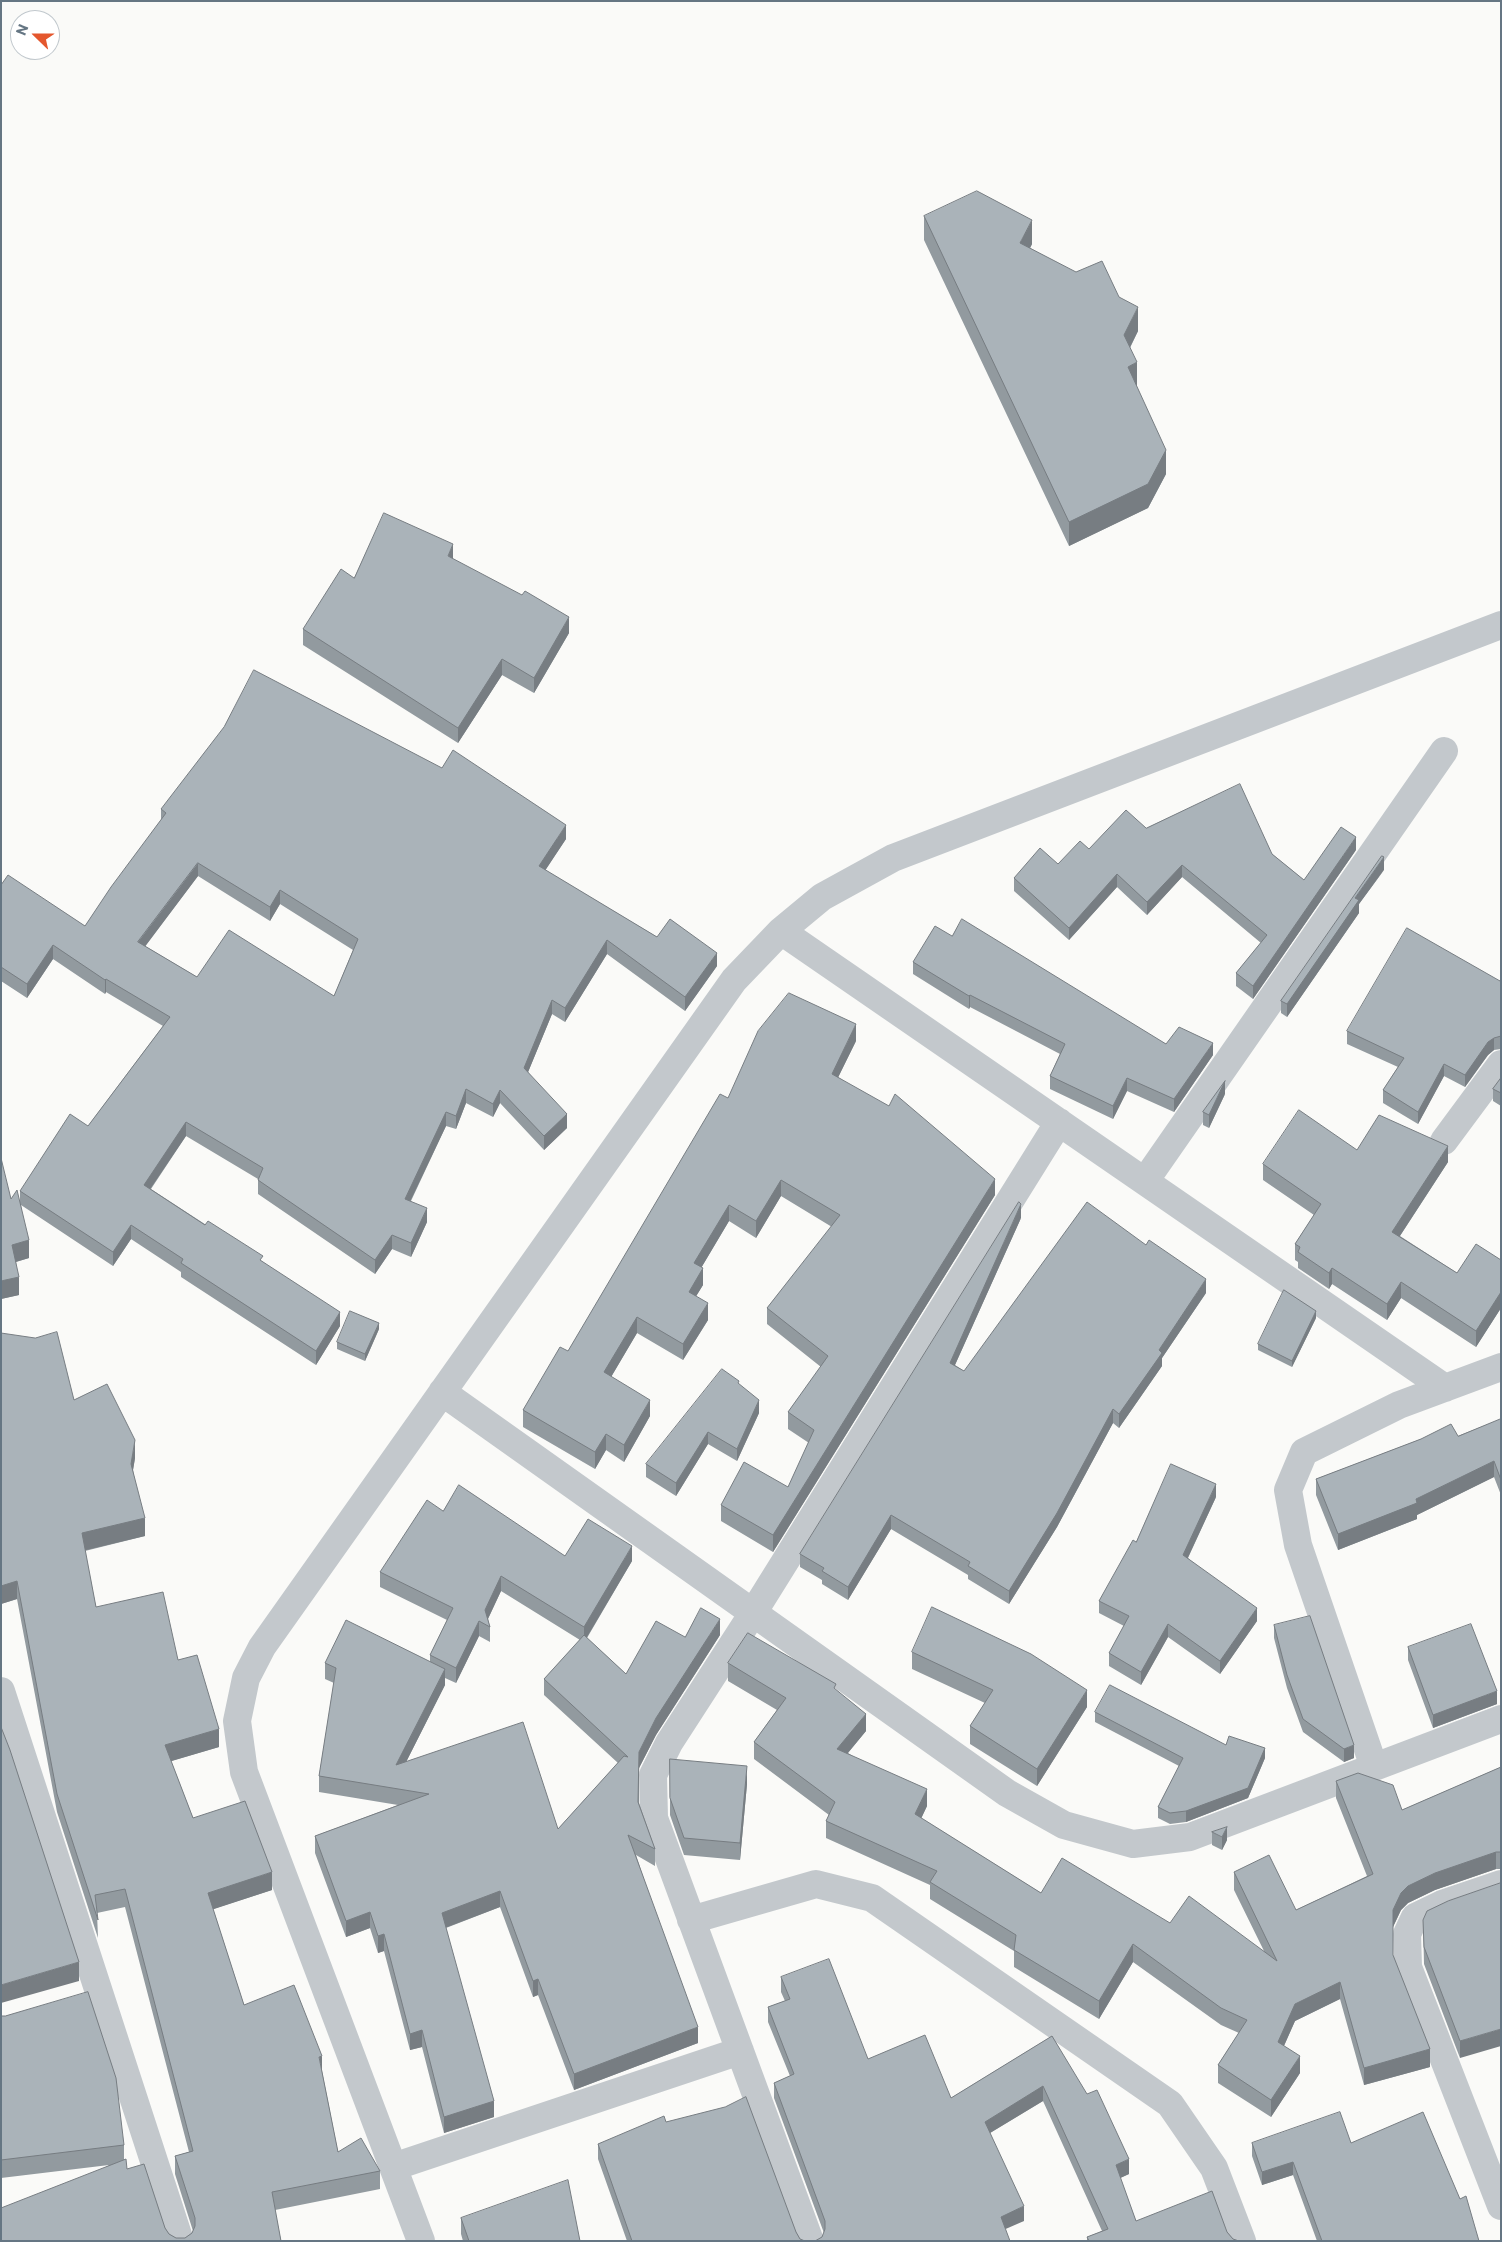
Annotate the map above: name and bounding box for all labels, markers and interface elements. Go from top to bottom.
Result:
north arrow [10,10,60,60]
text: N [12,22,31,38]

